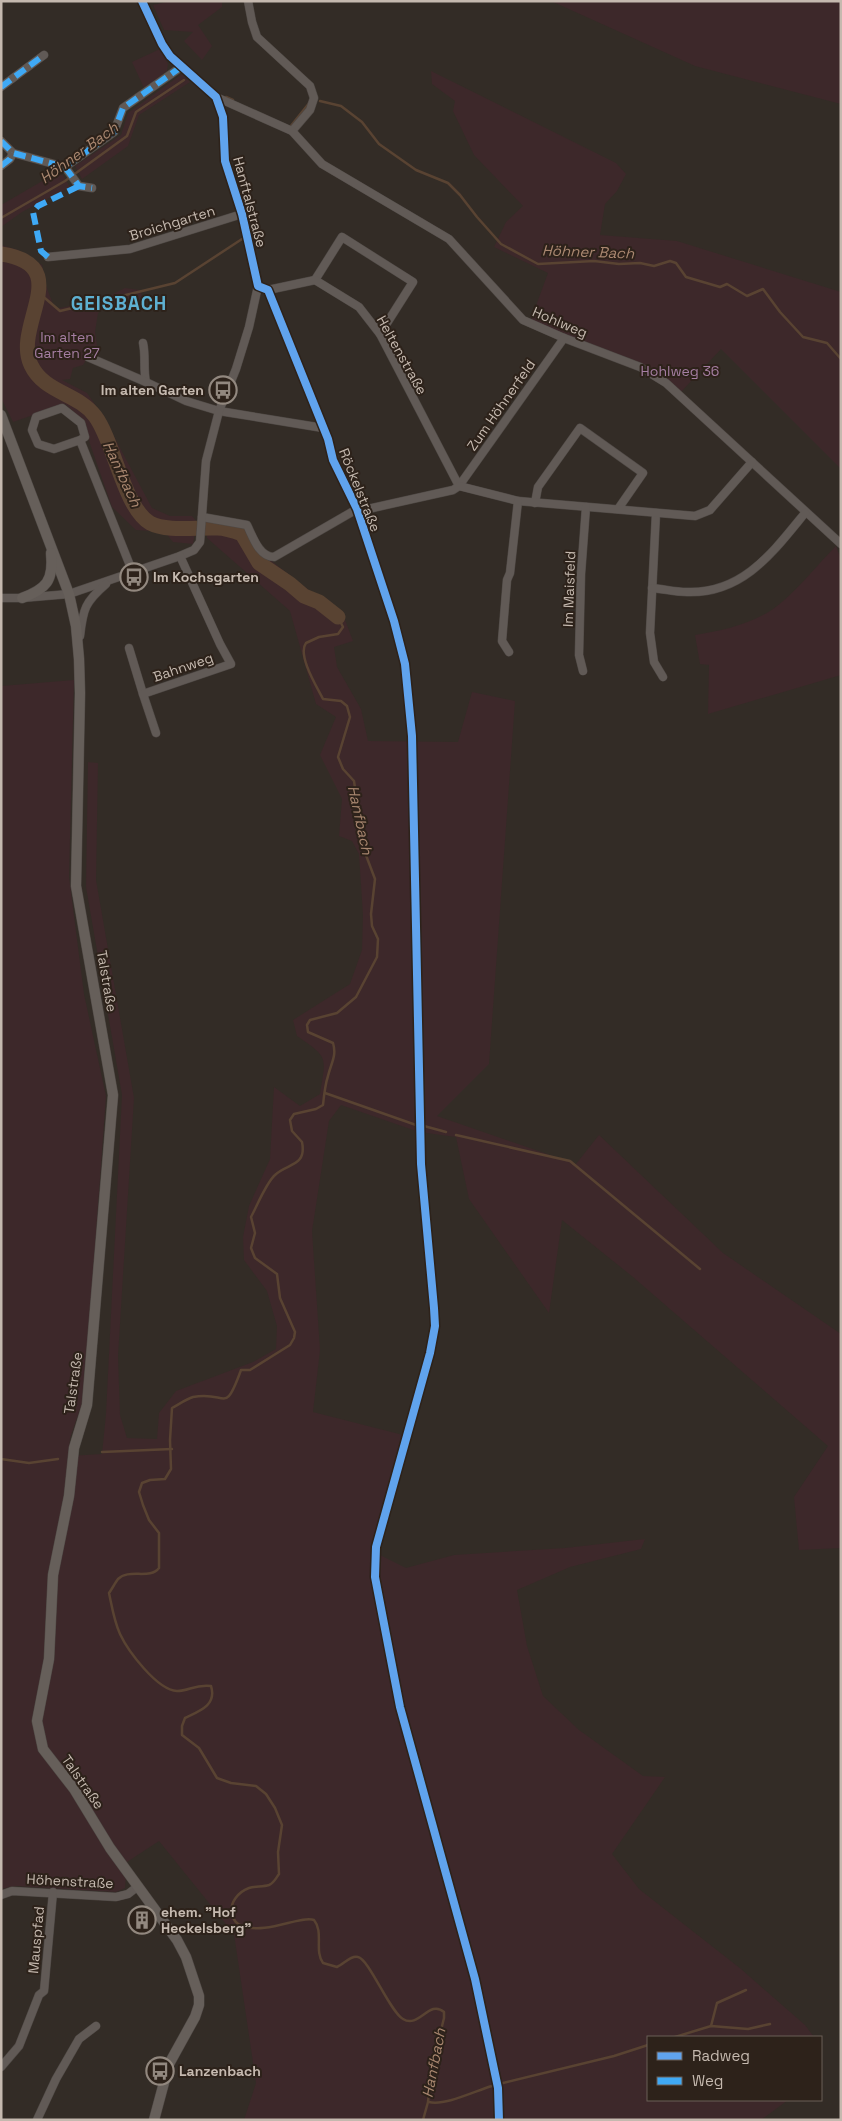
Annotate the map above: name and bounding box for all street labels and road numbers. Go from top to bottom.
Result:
street label: Hanftalstraße [229,155,271,249]
street label: Broichgarten [127,201,217,245]
street label: Hohlweg [530,302,590,342]
street label: Heltenstraße [373,312,431,398]
street label: Zum Höhnerfeld [463,356,539,454]
street label: Röckelstraße [335,446,385,534]
street label: Im Maisfeld [559,550,579,628]
street label: Bahnweg [150,648,216,686]
street label: Talstraße [93,949,121,1013]
street label: Talstraße [60,1351,86,1415]
street label: Talstraße [58,1751,108,1813]
street label: Höhenstraße [26,1870,114,1892]
street label: Mauspfad [24,1906,48,1974]

